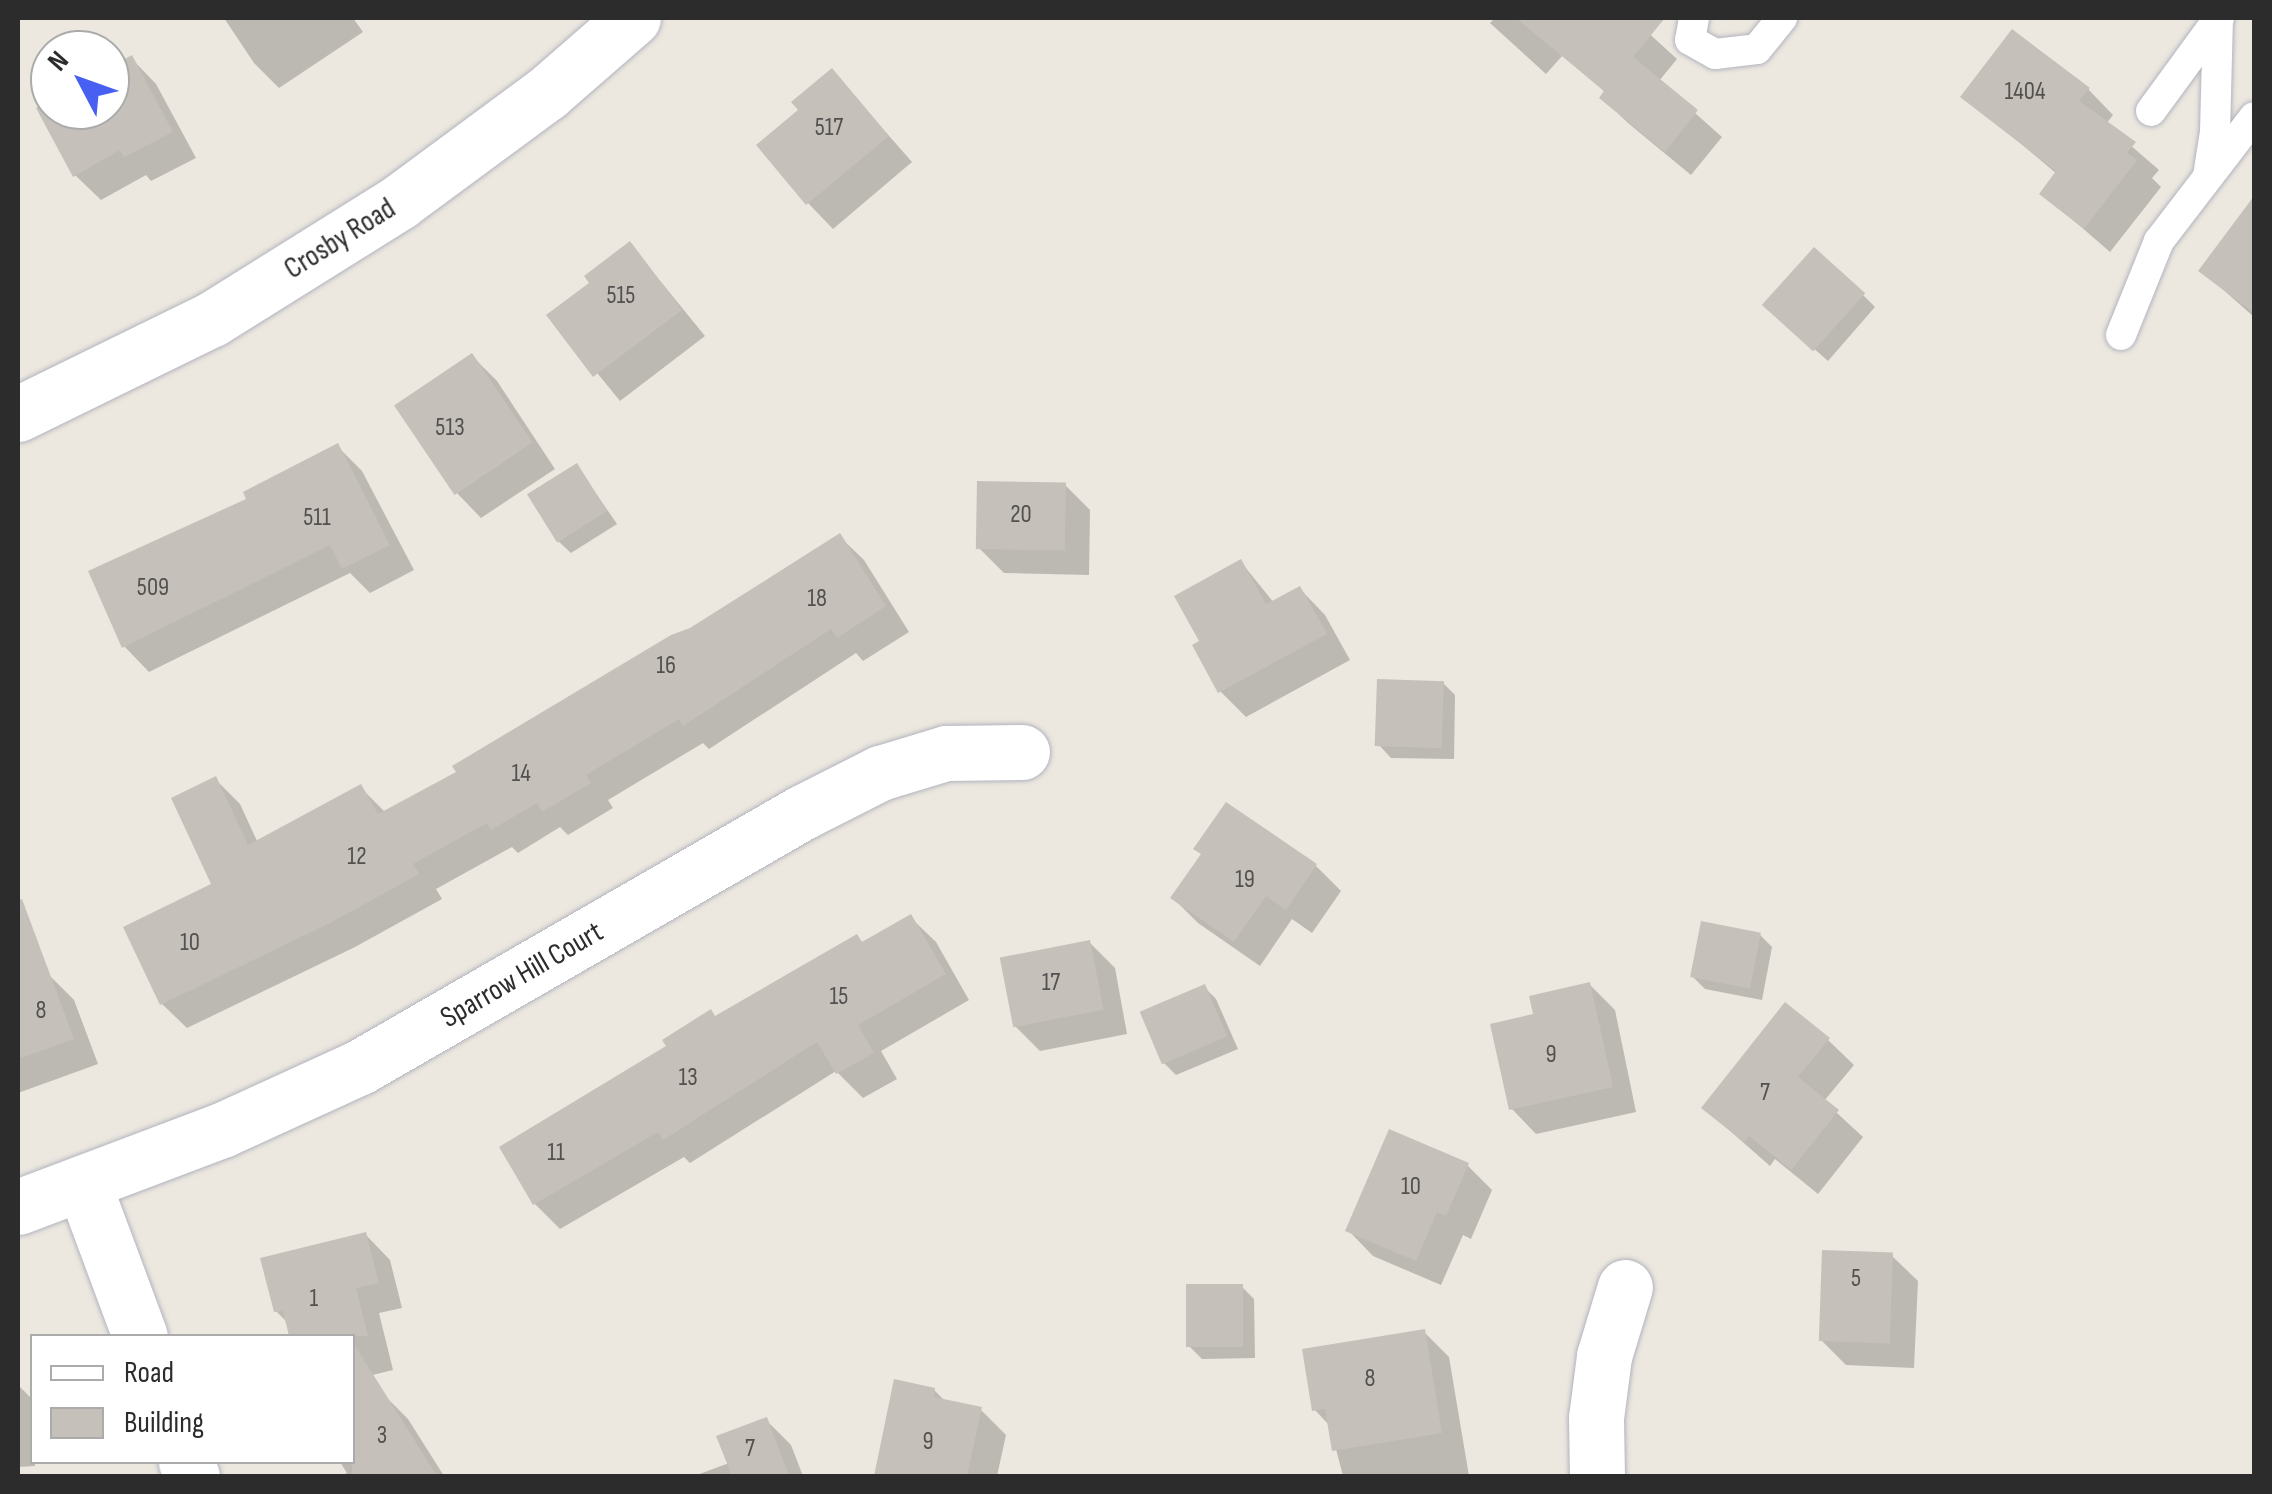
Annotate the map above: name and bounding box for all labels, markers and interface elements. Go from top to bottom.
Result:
north arrow [30,30,130,130]
text: N [41,45,76,78]
house number: 1404 [2005,77,2045,107]
house number: 517 [815,113,843,143]
street label: Crosby Road [278,191,402,287]
house number: 515 [607,281,635,311]
house number: 513 [435,413,465,443]
house number: 20 [1010,500,1032,530]
house number: 511 [303,503,331,533]
house number: 509 [137,573,169,603]
house number: 18 [807,584,827,614]
house number: 16 [656,651,676,681]
house number: 14 [511,759,531,789]
house number: 12 [347,842,367,872]
house number: 19 [1235,865,1255,895]
street label: Sparrow Hill Court [434,914,610,1036]
house number: 10 [180,928,200,958]
house number: 17 [1042,968,1060,998]
house number: 15 [830,982,848,1012]
house number: 8 [36,996,46,1026]
house number: 9 [1545,1040,1557,1070]
house number: 13 [678,1063,698,1093]
house number: 7 [1760,1078,1770,1108]
house number: 11 [547,1138,565,1168]
house number: 10 [1401,1172,1421,1202]
house number: 5 [1851,1264,1861,1294]
house number: 1 [310,1284,318,1314]
legend [30,1334,355,1464]
text: Road [124,1355,174,1391]
house number: 8 [1365,1364,1375,1394]
text: Building [124,1405,204,1441]
house number: 3 [377,1421,387,1451]
house number: 9 [922,1427,934,1457]
house number: 7 [745,1434,755,1464]

